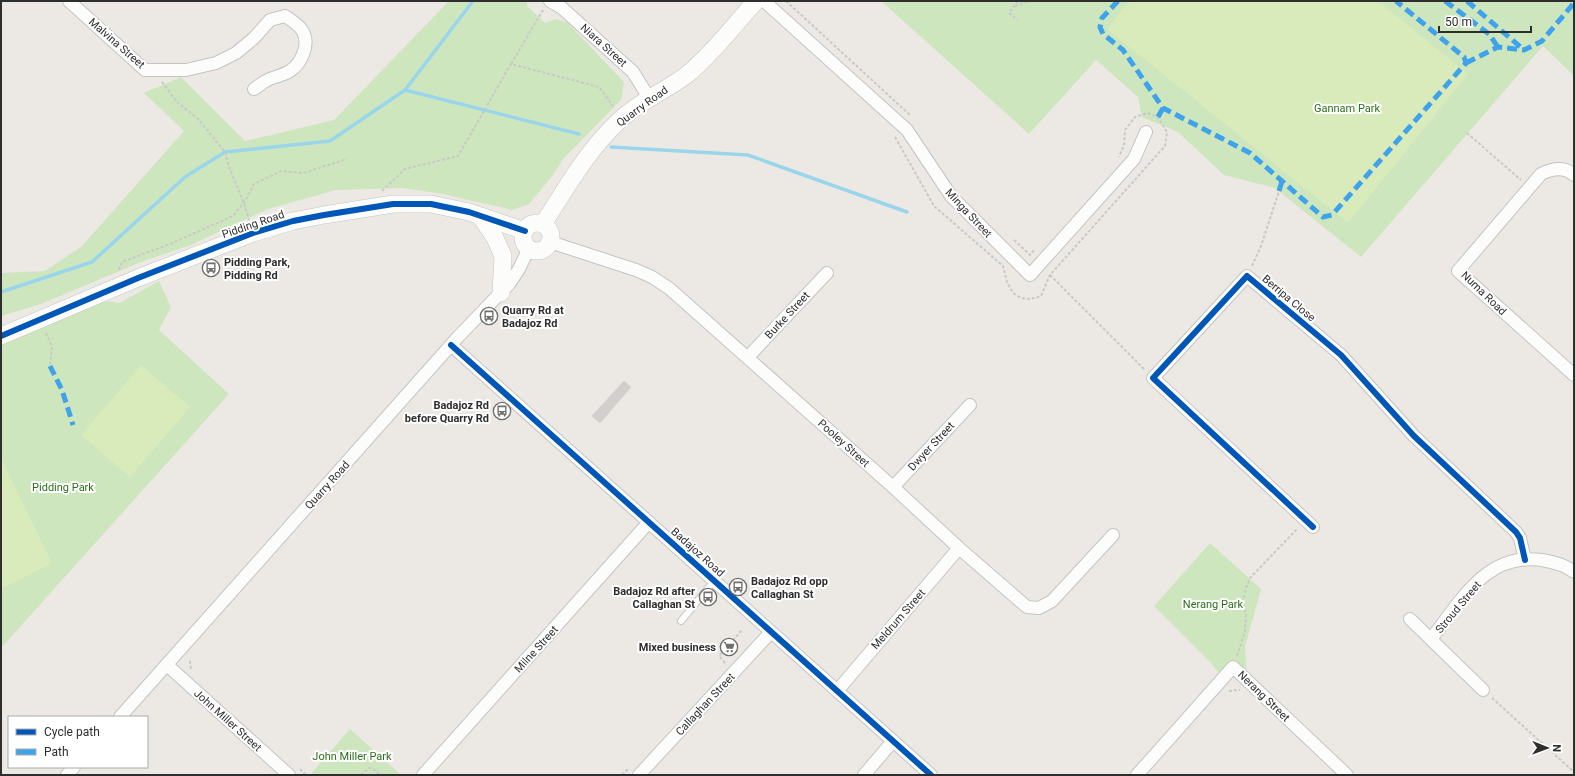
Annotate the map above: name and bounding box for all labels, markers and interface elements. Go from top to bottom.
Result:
scale bar [1439,8,1531,34]
street label: Malvina Street [86,15,148,72]
text: 50 m [1445,15,1472,29]
street label: Niara Street [578,21,630,70]
street label: Quarry Road [614,83,671,129]
park label: Gannam Park [1314,102,1380,115]
street label: Minga Street [943,186,995,241]
street label: Pidding Road [220,208,286,241]
place label: Pidding Park, Pidding Rd [224,256,290,282]
bus stop icon: Pidding Park, Pidding Rd [201,258,221,278]
street label: Numa Road [1458,269,1509,318]
street label: Berripa Close [1259,272,1318,324]
street label: Burke Street [762,289,813,342]
place label: Quarry Rd at Badajoz Rd [502,304,564,330]
bus stop icon: Quarry Rd at Badajoz Rd [479,306,499,326]
place label: Badajoz Rd before Quarry Rd [405,399,489,425]
bus stop icon: Badajoz Rd before Quarry Rd [492,401,512,421]
street label: Pooley Street [815,417,872,470]
street label: Dwyer Street [905,419,958,473]
street label: Quarry Road [302,459,352,512]
park label: Pidding Park [32,481,94,494]
street label: Badajoz Road [668,525,727,580]
place label: Badajoz Rd opp Callaghan St [751,575,828,601]
bus stop icon: Badajoz Rd opp Callaghan St [728,577,748,597]
street label: Stroud Street [1433,578,1484,636]
place label: Badajoz Rd after Callaghan St [613,585,695,611]
street label: Meldrum Street [869,586,928,652]
bus stop icon: Badajoz Rd after Callaghan St [698,587,718,607]
park label: Nerang Park [1183,598,1244,611]
street label: Milne Street [512,623,561,675]
supermarket icon: Mixed business [719,637,739,657]
place label: Mixed business [639,641,716,654]
street label: Nerang Street [1235,668,1293,725]
street label: Callaghan Street [673,670,738,738]
street label: John Miller Street [191,687,264,754]
legend [8,716,148,768]
text: Cycle path [44,725,100,739]
north arrow [1527,728,1567,768]
text: N [1550,744,1563,752]
text: Path [44,745,69,759]
park label: John Miller Park [312,750,392,763]

